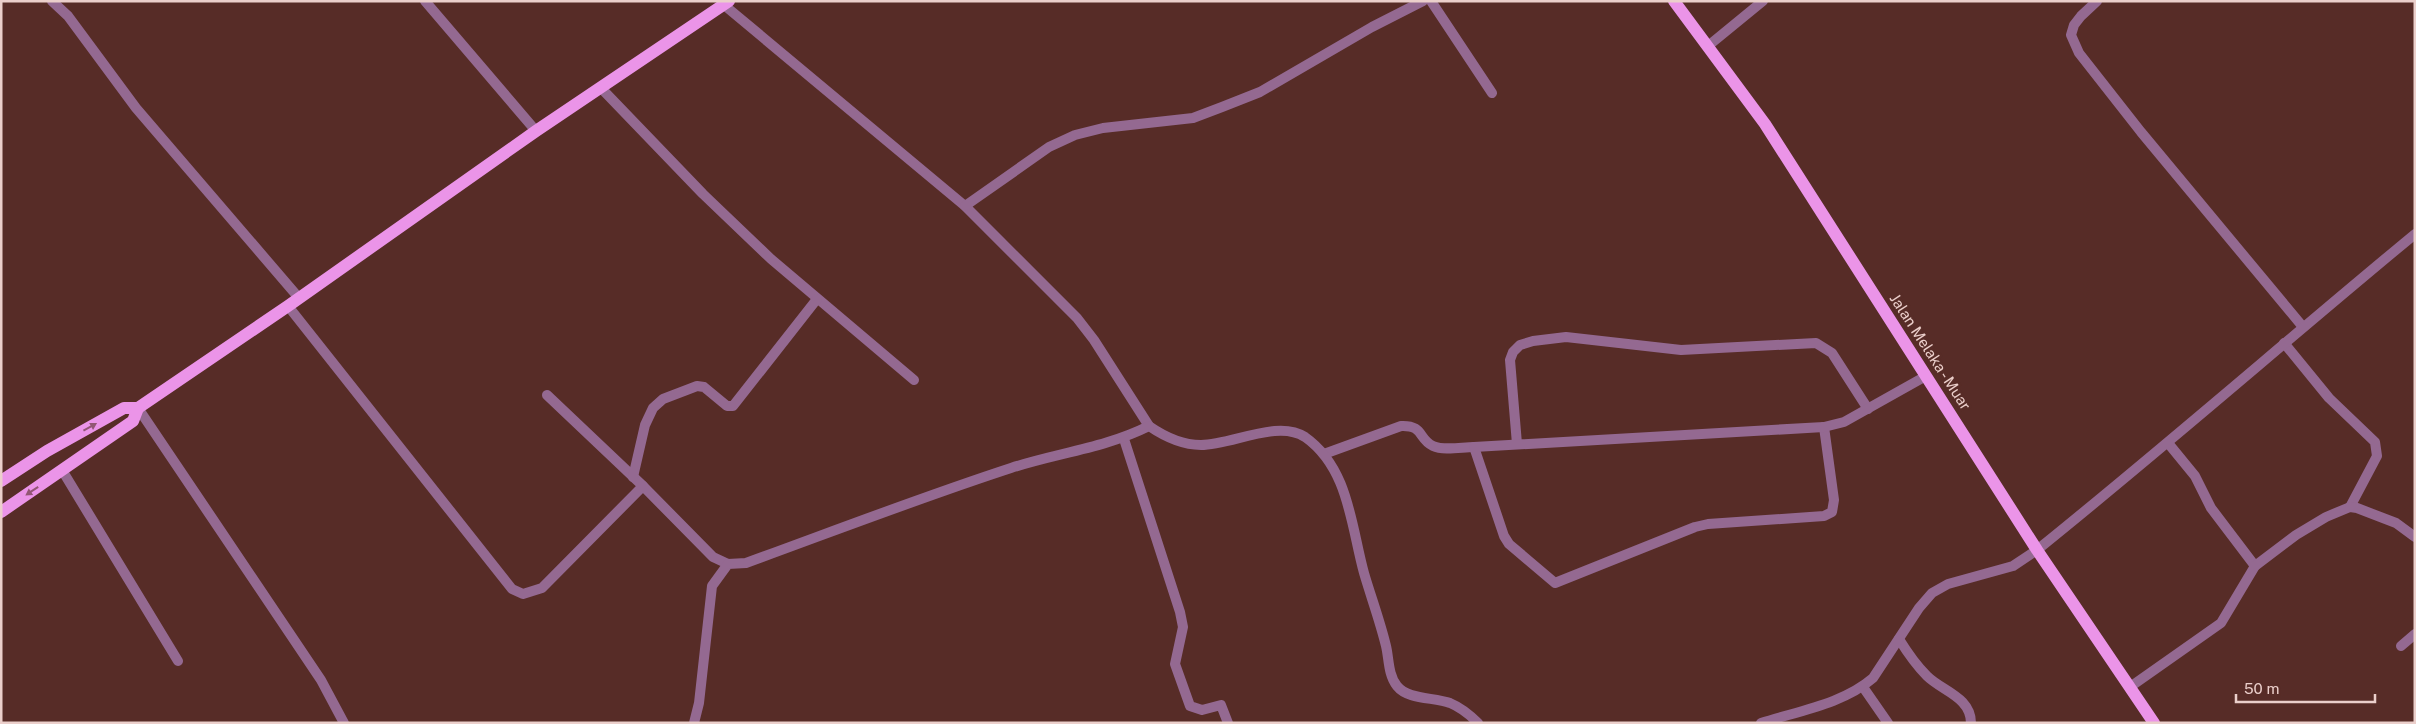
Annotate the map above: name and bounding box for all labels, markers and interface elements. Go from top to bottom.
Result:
street label: Jalan Melaka - Muar [1886,290,1974,413]
one-way arrow [82,423,97,431]
one-way arrow [25,486,39,496]
scale bar [2236,672,2375,704]
text: 50 m [2244,680,2279,697]

